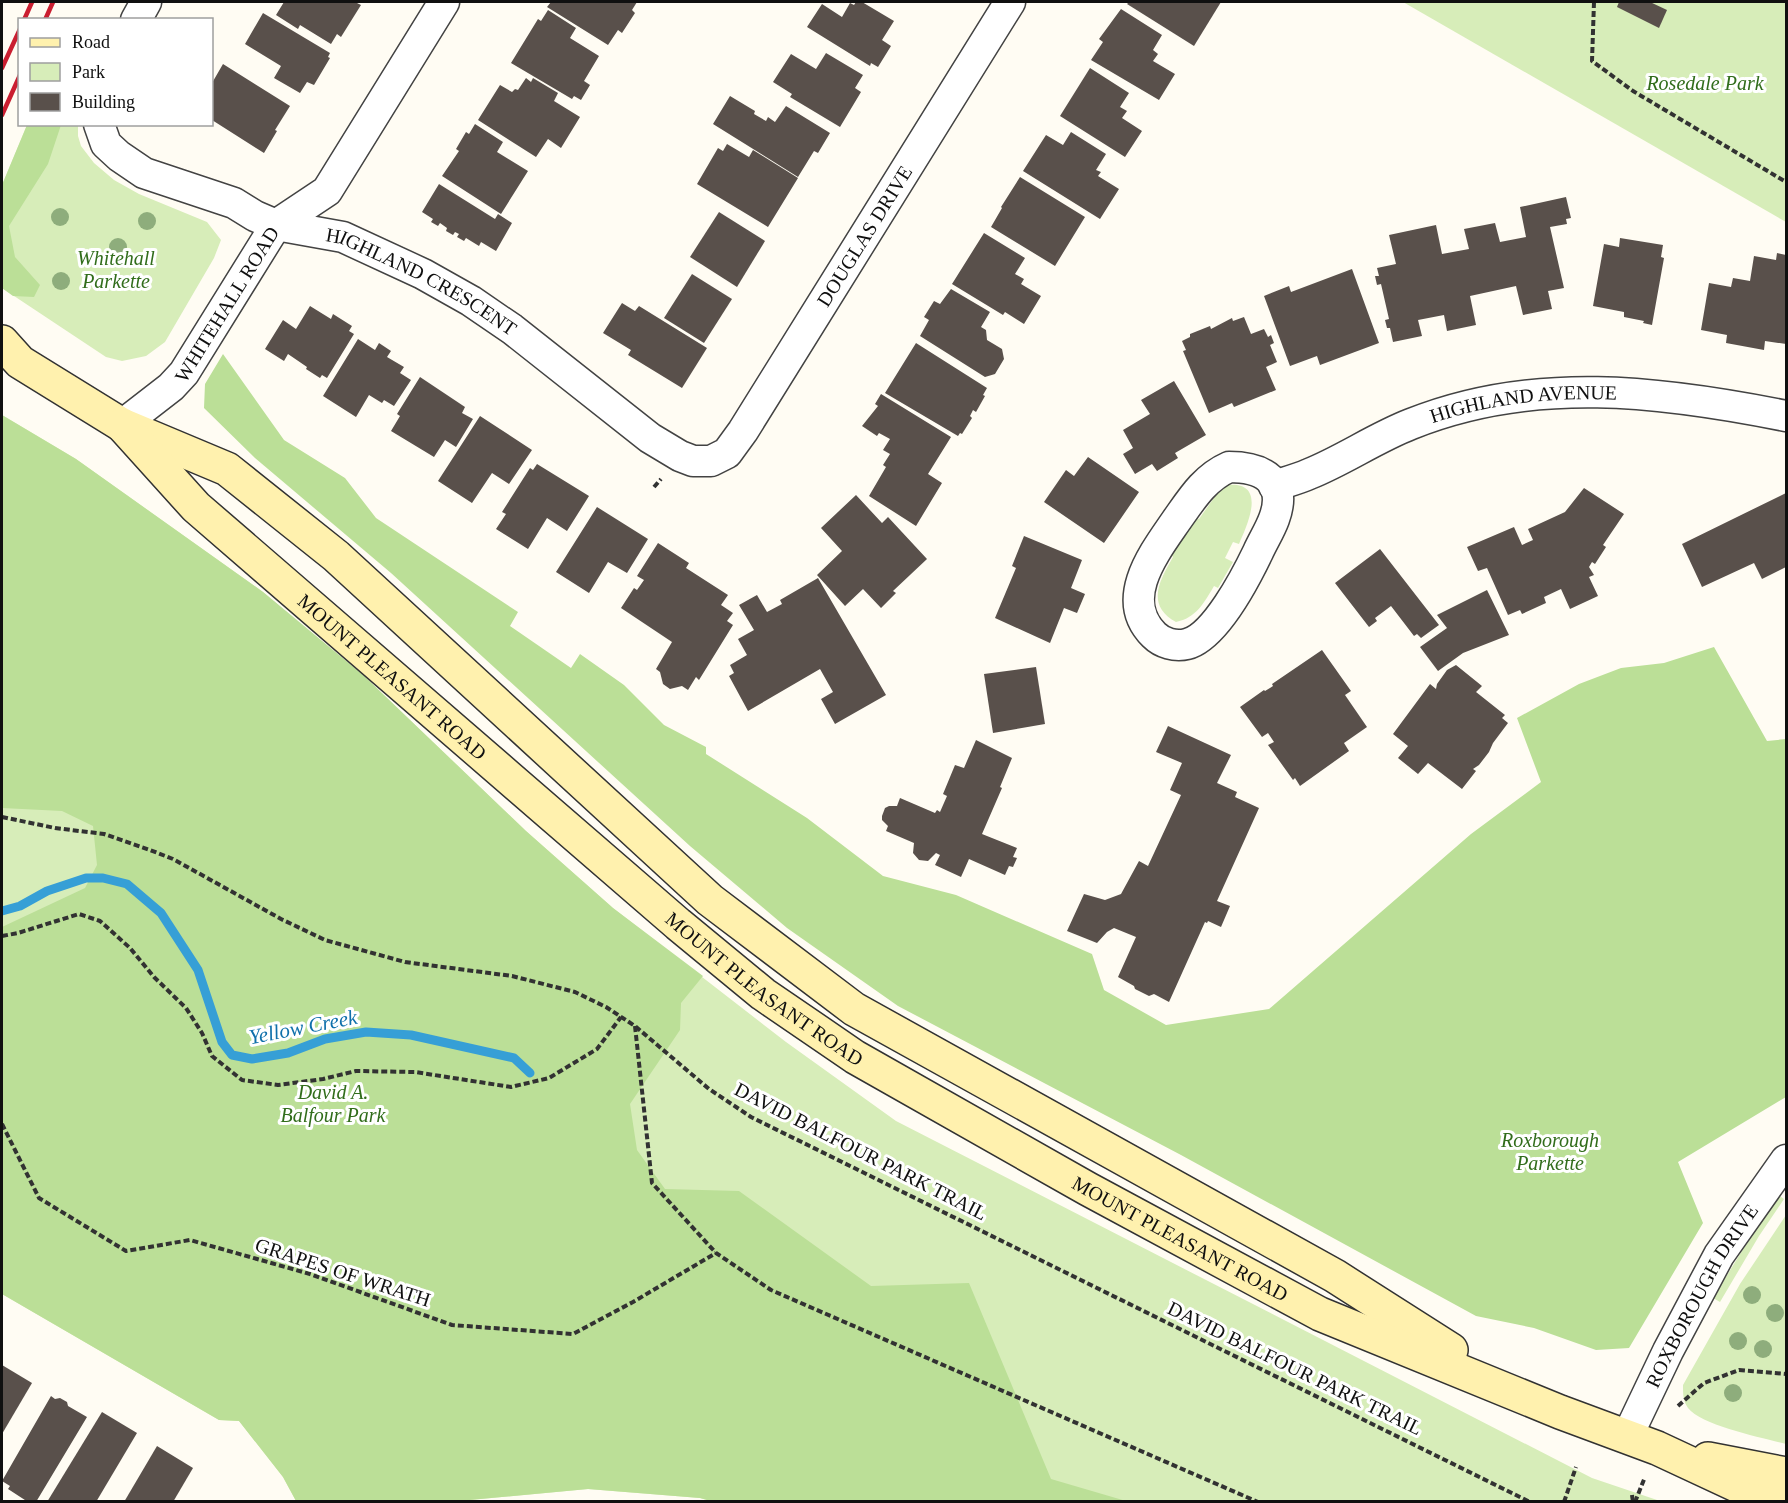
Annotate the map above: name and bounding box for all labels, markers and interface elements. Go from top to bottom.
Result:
legend [18,18,213,126]
text: Road [72,32,110,52]
text: Park [72,62,105,82]
park label: Rosedale Park [1645,72,1765,94]
text: Building [72,92,135,112]
street label: DOUGLAS DRIVE [812,162,916,310]
street label: WHITEHALL ROAD [170,223,283,386]
street label: HIGHLAND CRESCENT [324,223,521,340]
park label: Whitehall Parkette [77,247,155,292]
street label: HIGHLAND AVENUE [1427,381,1617,427]
street label: MOUNT PLEASANT ROAD [294,589,491,764]
street label: MOUNT PLEASANT ROAD [661,907,867,1070]
water label: Yellow Creek [247,1005,360,1049]
street label: DAVID BALFOUR PARK TRAIL [731,1078,991,1224]
park label: David A. Balfour Park [281,1081,387,1127]
park label: Roxborough Parkette [1500,1129,1599,1174]
street label: MOUNT PLEASANT ROAD [1069,1172,1292,1306]
street label: ROXBOROUGH DRIVE [1641,1200,1762,1391]
street label: GRAPES OF WRATH [253,1233,433,1311]
street label: DAVID BALFOUR PARK TRAIL [1164,1297,1426,1439]

